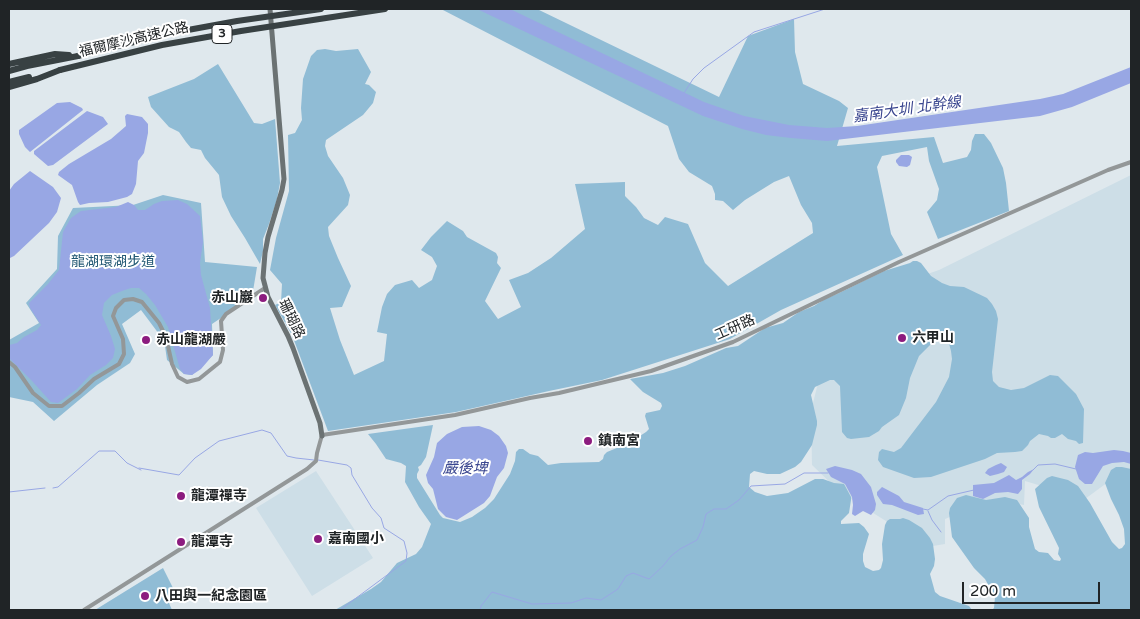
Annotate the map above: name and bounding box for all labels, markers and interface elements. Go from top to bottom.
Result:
street label: 福爾摩沙高速公路 [78,19,190,61]
road number: 3 [212,24,232,44]
water label: 嘉南大圳 北幹線 [852,94,962,126]
park label: 龍湖環湖步道 [71,254,155,270]
place label: 赤山巖 [211,290,253,306]
marker: 赤山巖 [257,292,269,304]
street label: 珊瑚路 [274,296,308,342]
street label: 工研路 [712,312,758,344]
place label: 六甲山 [912,330,954,346]
place label: 赤山龍湖嚴 [156,332,226,348]
marker: 六甲山 [896,332,908,344]
marker: 赤山龍湖嚴 [140,334,152,346]
place label: 鎮南宮 [598,433,640,449]
marker: 鎮南宮 [582,435,594,447]
water label: 嚴後埤 [443,460,487,478]
place label: 龍潭禪寺 [191,488,247,504]
marker: 龍潭禪寺 [175,490,187,502]
place label: 嘉南國小 [328,531,384,547]
marker: 嘉南國小 [312,533,324,545]
place label: 龍潭寺 [191,534,233,550]
marker: 龍潭寺 [175,536,187,548]
scale bar [965,572,1102,604]
text: 200 m [970,582,1016,600]
place label: 八田與一紀念園區 [155,588,267,604]
marker: 八田與一紀念園區 [139,590,151,602]

